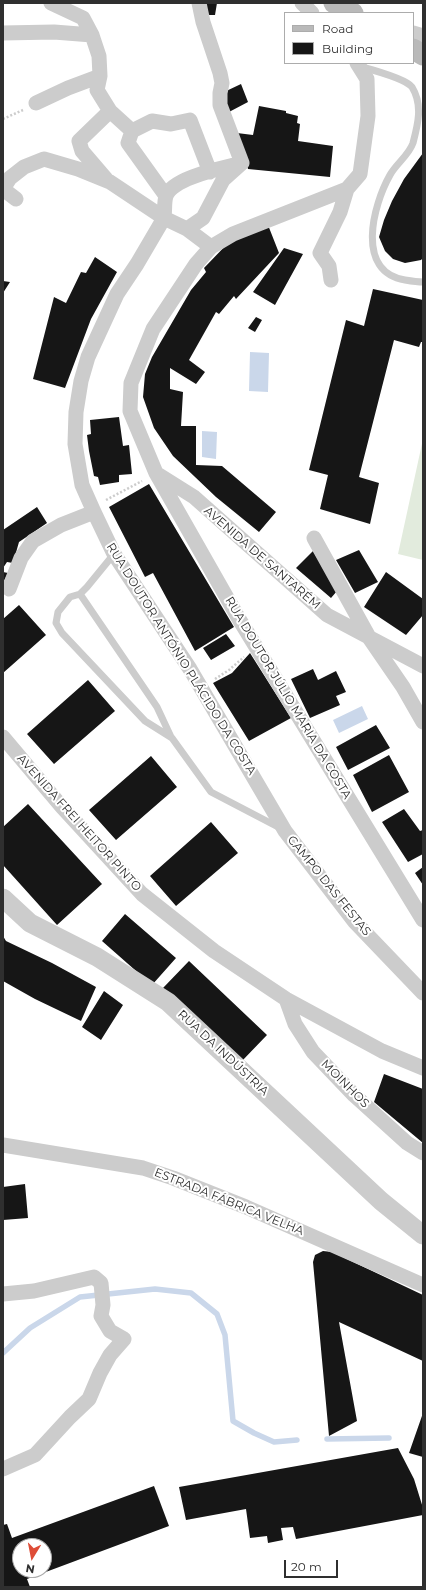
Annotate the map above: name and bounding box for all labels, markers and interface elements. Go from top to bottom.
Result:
legend [284,12,414,64]
text: Road [322,21,353,36]
text: Building [322,41,373,56]
street label: AVENIDA DE SANTARÉM [201,504,323,612]
street label: RUA DOUTOR ANTÓNIO PLÁCIDO DA COSTA [103,540,259,778]
street label: RUA DOUTOR JÚLIO MARIA DA COSTA [222,594,354,802]
street label: AVENIDA FREI HEITOR PINTO [14,752,144,894]
street label: CAMPO DAS FESTAS [284,833,374,939]
street label: RUA DA INDÚSTRIA [175,1007,271,1099]
street label: MOINHOS [318,1057,372,1111]
street label: ESTRADA FÁBRICA VELHA [152,1165,306,1239]
north arrow [12,1538,52,1578]
scale bar [286,1552,340,1578]
text: 20 m [291,1559,322,1574]
text: N [25,1561,36,1576]

